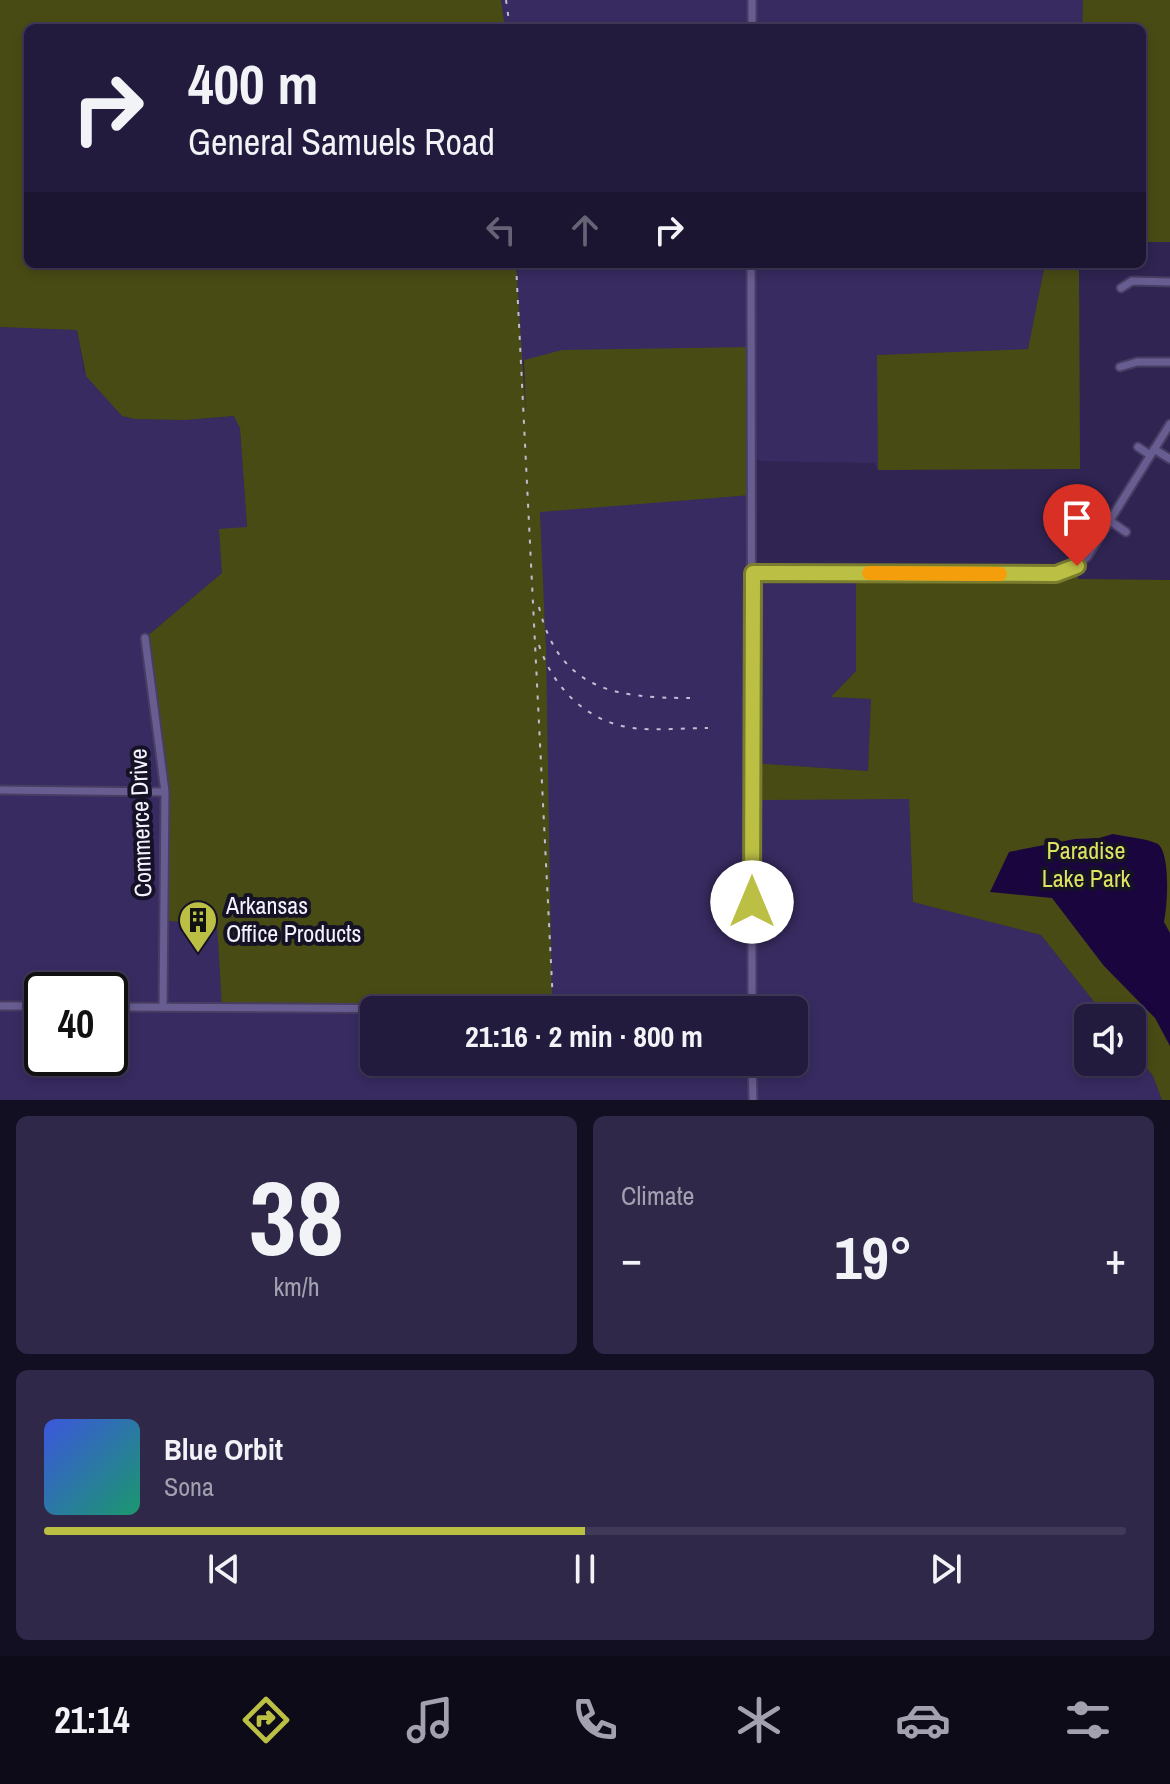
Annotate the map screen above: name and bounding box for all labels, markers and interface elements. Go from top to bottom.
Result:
text: 400 m [188,46,318,121]
icon: right [56,56,160,160]
text: General Samuels Road [188,118,495,166]
icon: left [479,208,523,252]
icon: ahead [563,208,607,252]
icon: right [647,208,691,252]
pin [1043,484,1111,566]
icon: arrive [1055,496,1099,540]
street label: Commerce Drive [121,748,159,898]
park label: Paradise Lake Park [1042,834,1130,894]
position arrow [710,860,794,944]
place label: Arkansas Office Products [225,889,361,949]
building icon: Arkansas Office Products [177,899,219,954]
speed limit sign: 40 [24,972,128,1076]
map controls [1074,1004,1146,1076]
button: sound [1074,1004,1146,1076]
text: 21:16 · 2 min · 800 m [465,1016,703,1056]
text: 38 [249,1147,344,1287]
text: Climate [621,1178,694,1213]
text: 19° [834,1217,913,1298]
text: − [621,1228,642,1288]
text: + [1105,1228,1126,1288]
text: km/h [273,1269,320,1304]
text: Blue Orbit [164,1429,283,1469]
text: Sona [164,1469,214,1504]
icon: previous [202,1547,246,1591]
icon: pause [563,1547,607,1591]
icon: next [924,1547,968,1591]
icon: directions [238,1692,294,1748]
icon: music [402,1692,458,1748]
icon: phone [567,1692,623,1748]
icon: climate [731,1692,787,1748]
icon: car [895,1692,951,1748]
icon: filters [1060,1692,1116,1748]
text: 21:14 [54,1696,130,1744]

